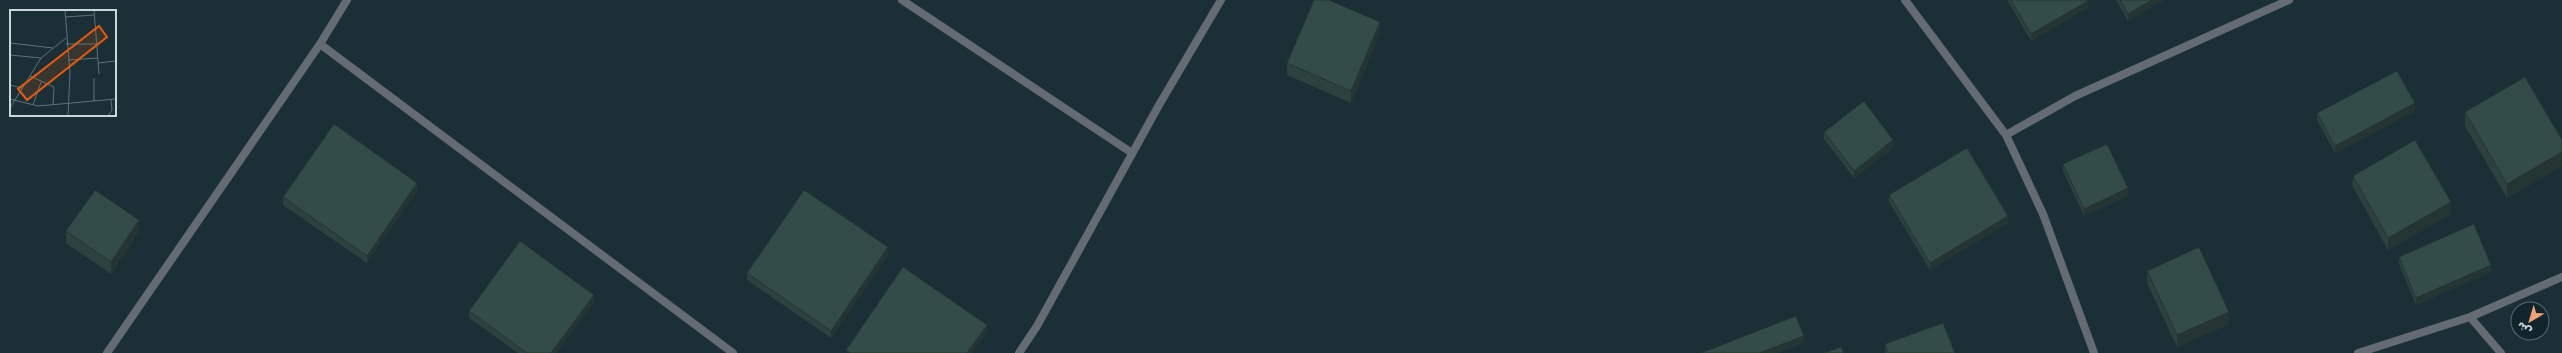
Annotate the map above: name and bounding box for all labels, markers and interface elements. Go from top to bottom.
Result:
inset map [10,10,116,116]
north arrow [2510,301,2550,341]
text: ش [2514,319,2534,338]

